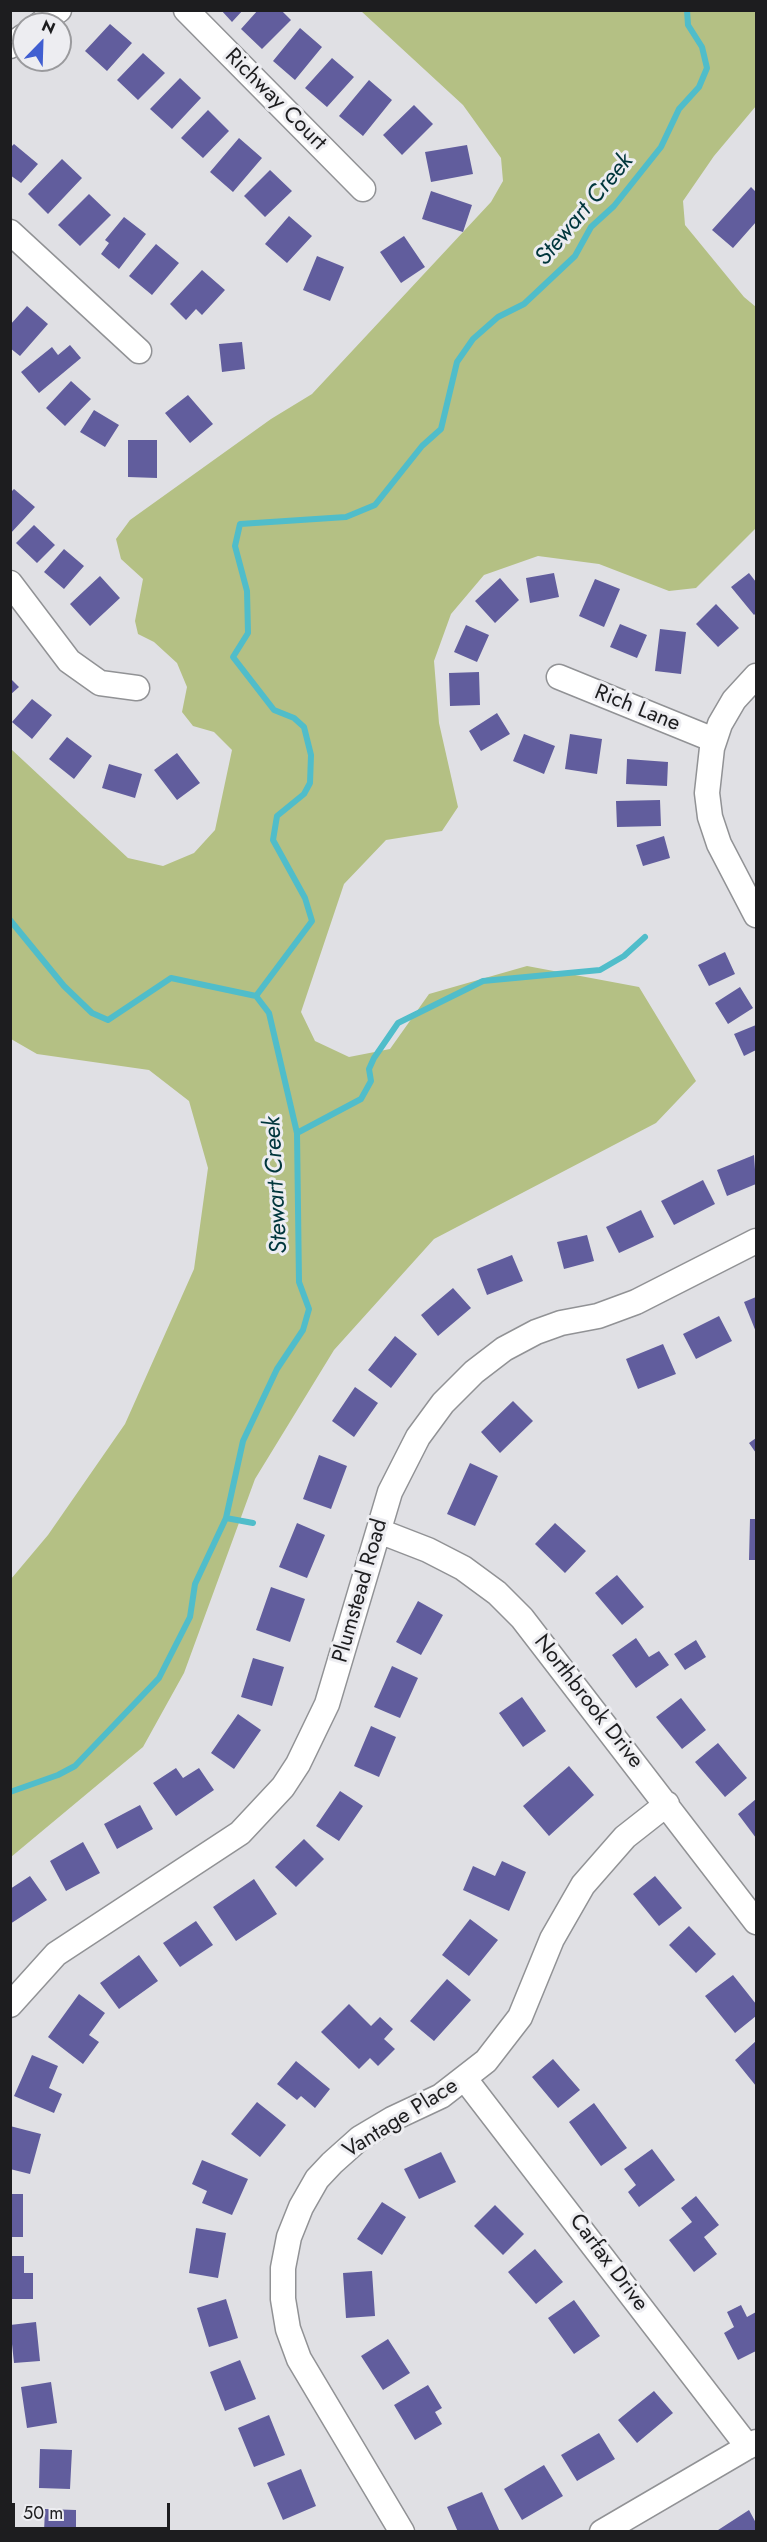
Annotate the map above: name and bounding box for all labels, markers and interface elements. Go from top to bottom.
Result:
north arrow [12,12,72,72]
text: N [38,14,59,40]
street label: Richway Court [219,44,331,156]
water label: Stewart Creek [530,148,640,272]
street label: Rich Lane [590,680,684,738]
water label: Stewart Creek [259,1115,295,1255]
street label: Plumstead Road [328,1516,394,1666]
street label: Northbrook Drive [528,1630,648,1774]
street label: Vantage Place [339,2073,463,2165]
street label: Carfax Drive [563,2209,653,2317]
scale bar [15,2491,172,2529]
text: 50 m [23,2500,63,2526]

